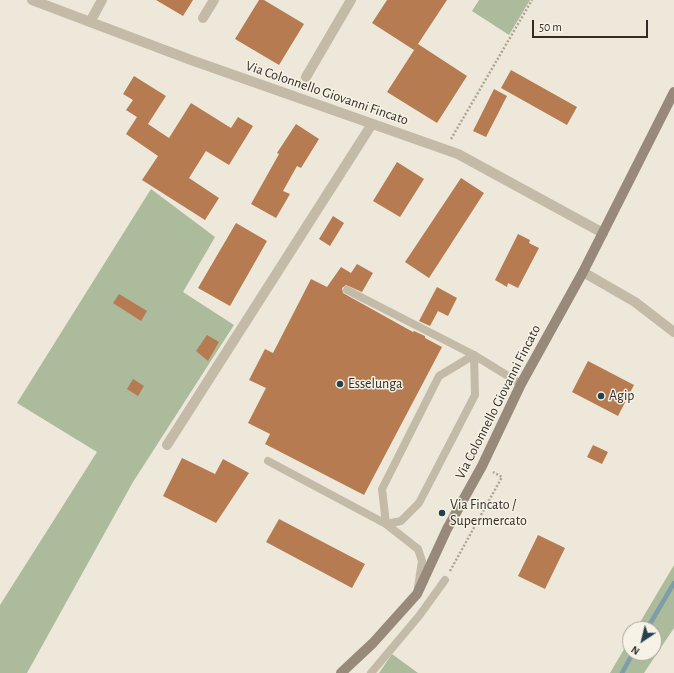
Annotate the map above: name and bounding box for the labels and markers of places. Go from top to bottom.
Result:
place label: Esselunga [348,376,402,392]
marker: Esselunga [335,379,345,389]
place label: Agip [609,388,634,404]
marker: Agip [596,391,606,401]
place label: Via Fincato / Supermercato [450,497,527,530]
marker: Via Fincato / Supermercato [437,508,447,518]

